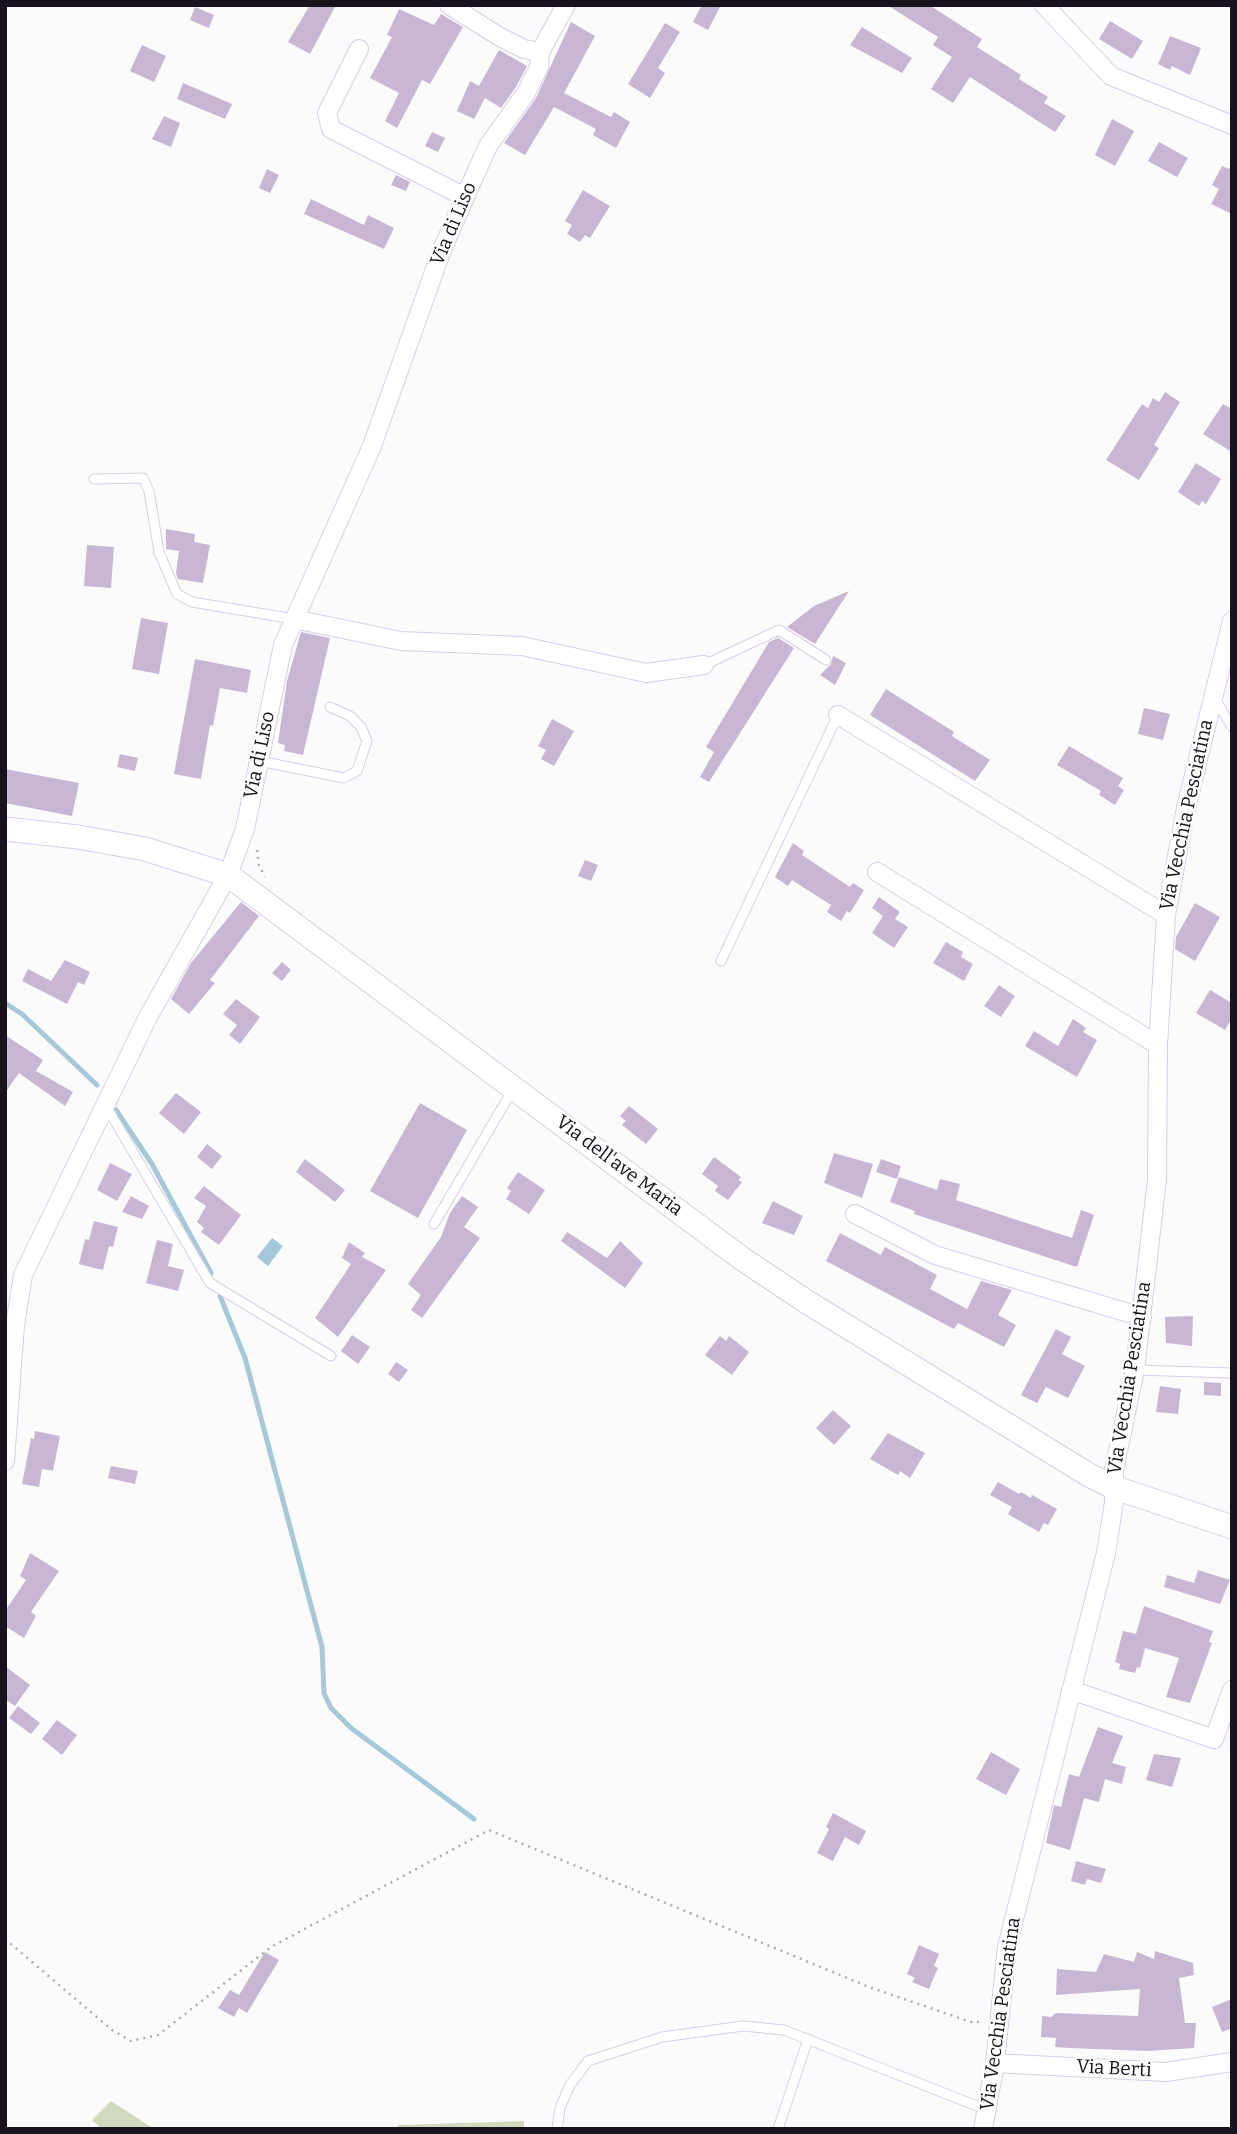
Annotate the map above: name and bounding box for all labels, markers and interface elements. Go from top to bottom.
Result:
street label: Via di Liso [426,179,482,269]
street label: Via di Liso [240,709,280,801]
street label: Via Vecchia Pesciatina [1156,717,1218,913]
street label: Via dell'ave Maria [551,1111,687,1221]
street label: Via Vecchia Pesciatina [1103,1280,1157,1476]
street label: Via Vecchia Pesciatina [976,1916,1026,2112]
street label: Via Berti [1076,2056,1152,2082]

